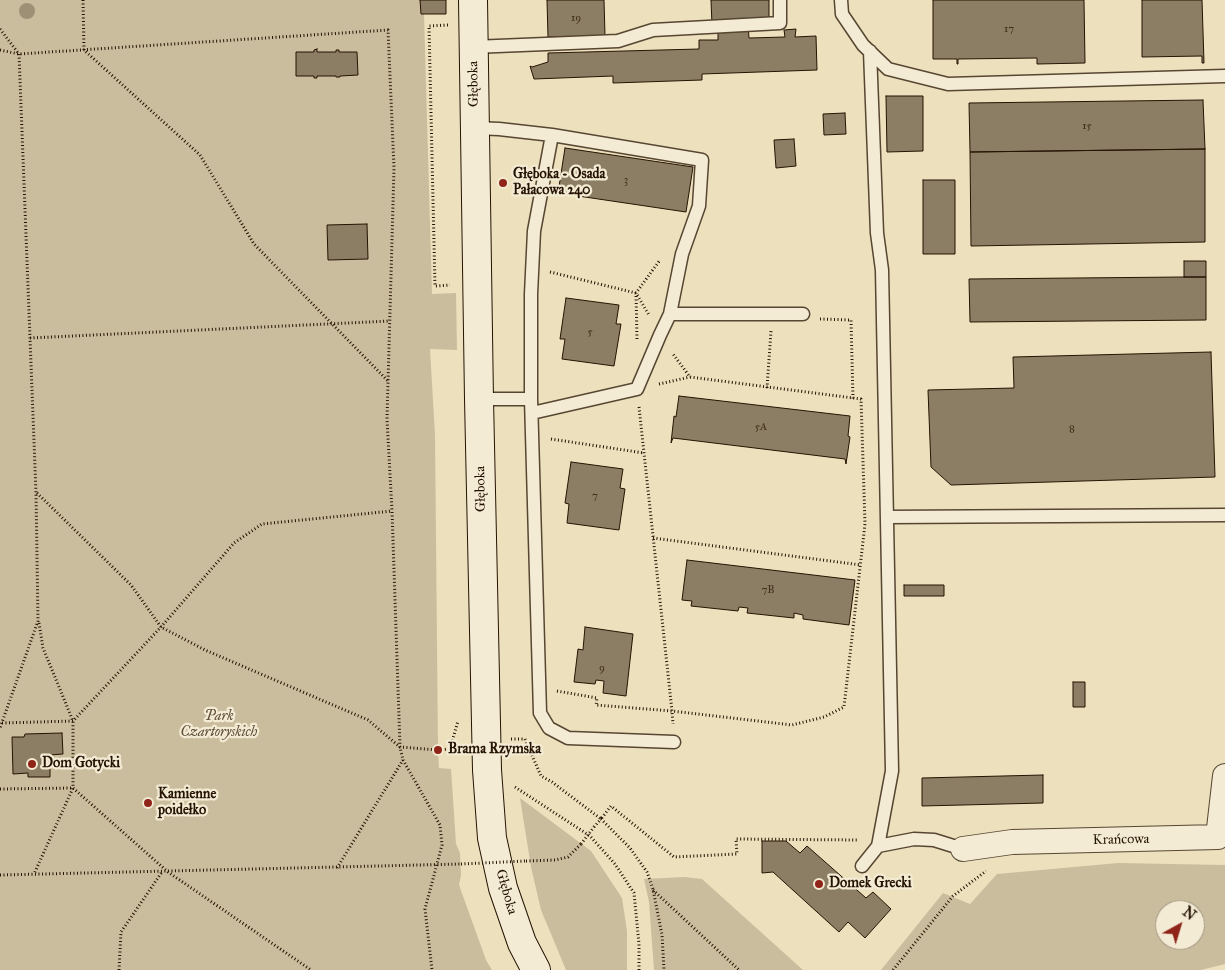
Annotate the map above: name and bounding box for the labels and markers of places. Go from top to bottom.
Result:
place label: Głęboka - Osada Pałacowa 240 [513,167,606,200]
marker: Głęboka - Osada Pałacowa 240 [497,177,509,189]
place label: Brama Rzymska [448,742,541,758]
marker: Brama Rzymska [432,744,444,756]
place label: Dom Gotycki [42,756,120,772]
marker: Dom Gotycki [26,758,38,770]
place label: Kamienne poidełko [158,787,216,820]
marker: Kamienne poidełko [142,797,154,809]
place label: Domek Grecki [829,876,912,892]
marker: Domek Grecki [813,878,825,890]

